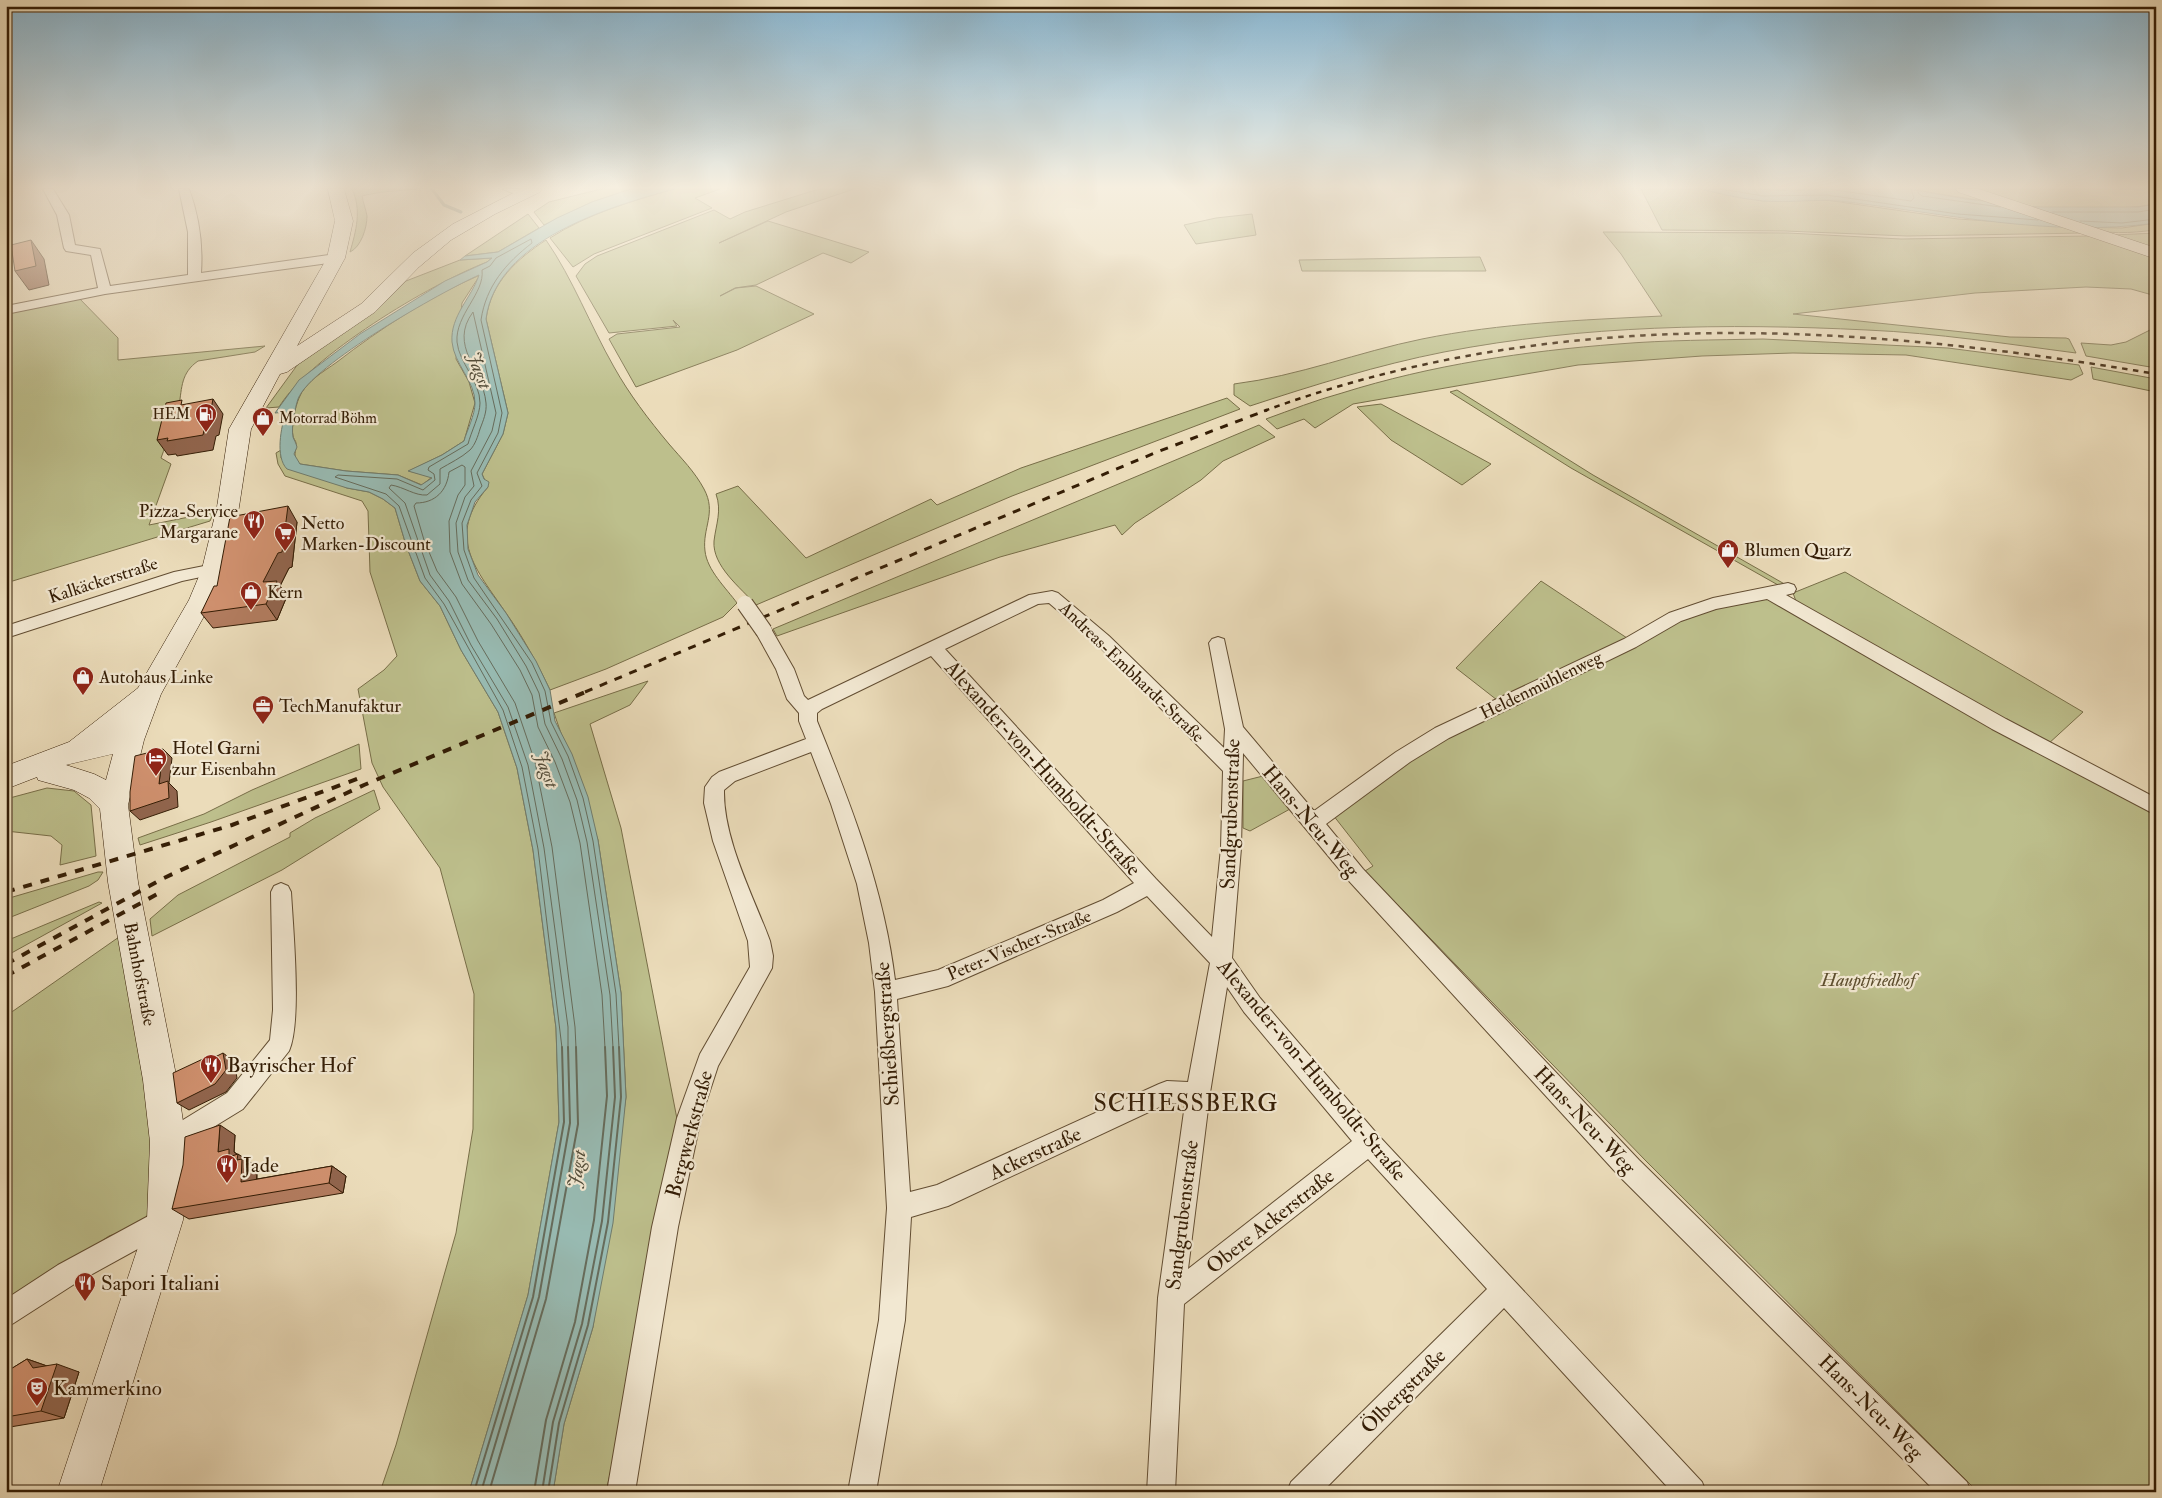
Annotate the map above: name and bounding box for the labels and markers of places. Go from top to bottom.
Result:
fuel station icon: HEM [194,402,218,433]
place label: HEM [152,405,190,424]
shop icon: Motorrad Böhm [251,406,275,437]
place label: Motorrad Böhm [279,409,377,428]
place label: Pizza-Service Margarane [139,500,238,544]
restaurant icon: Pizza-Service Margarane [242,509,266,540]
place label: Netto Marken-Discount [301,512,431,556]
supermarket icon: Netto Marken-Discount [273,521,297,552]
shop icon: Blumen Quarz [1716,538,1740,569]
place label: Blumen Quarz [1744,539,1852,562]
shop icon: Kern [239,580,263,611]
place label: Kern [267,581,303,604]
shop icon: Autohaus Linke [71,665,95,696]
place label: Autohaus Linke [98,666,214,689]
office icon: TechManufaktur [251,694,275,725]
place label: TechManufaktur [279,695,401,718]
place label: Hotel Garni zur Eisenbahn [172,737,276,781]
hotel icon: Hotel Garni zur Eisenbahn [144,746,168,777]
place label: Bayrischer Hof [227,1052,357,1079]
restaurant icon: Bayrischer Hof [199,1053,223,1084]
place label: Jade [242,1152,279,1179]
restaurant icon: Jade [215,1153,239,1184]
place label: Sapori Italiani [101,1270,220,1297]
restaurant icon: Sapori Italiani [73,1271,97,1302]
place label: Kammerkino [53,1375,162,1402]
theatre icon: Kammerkino [25,1376,49,1407]

